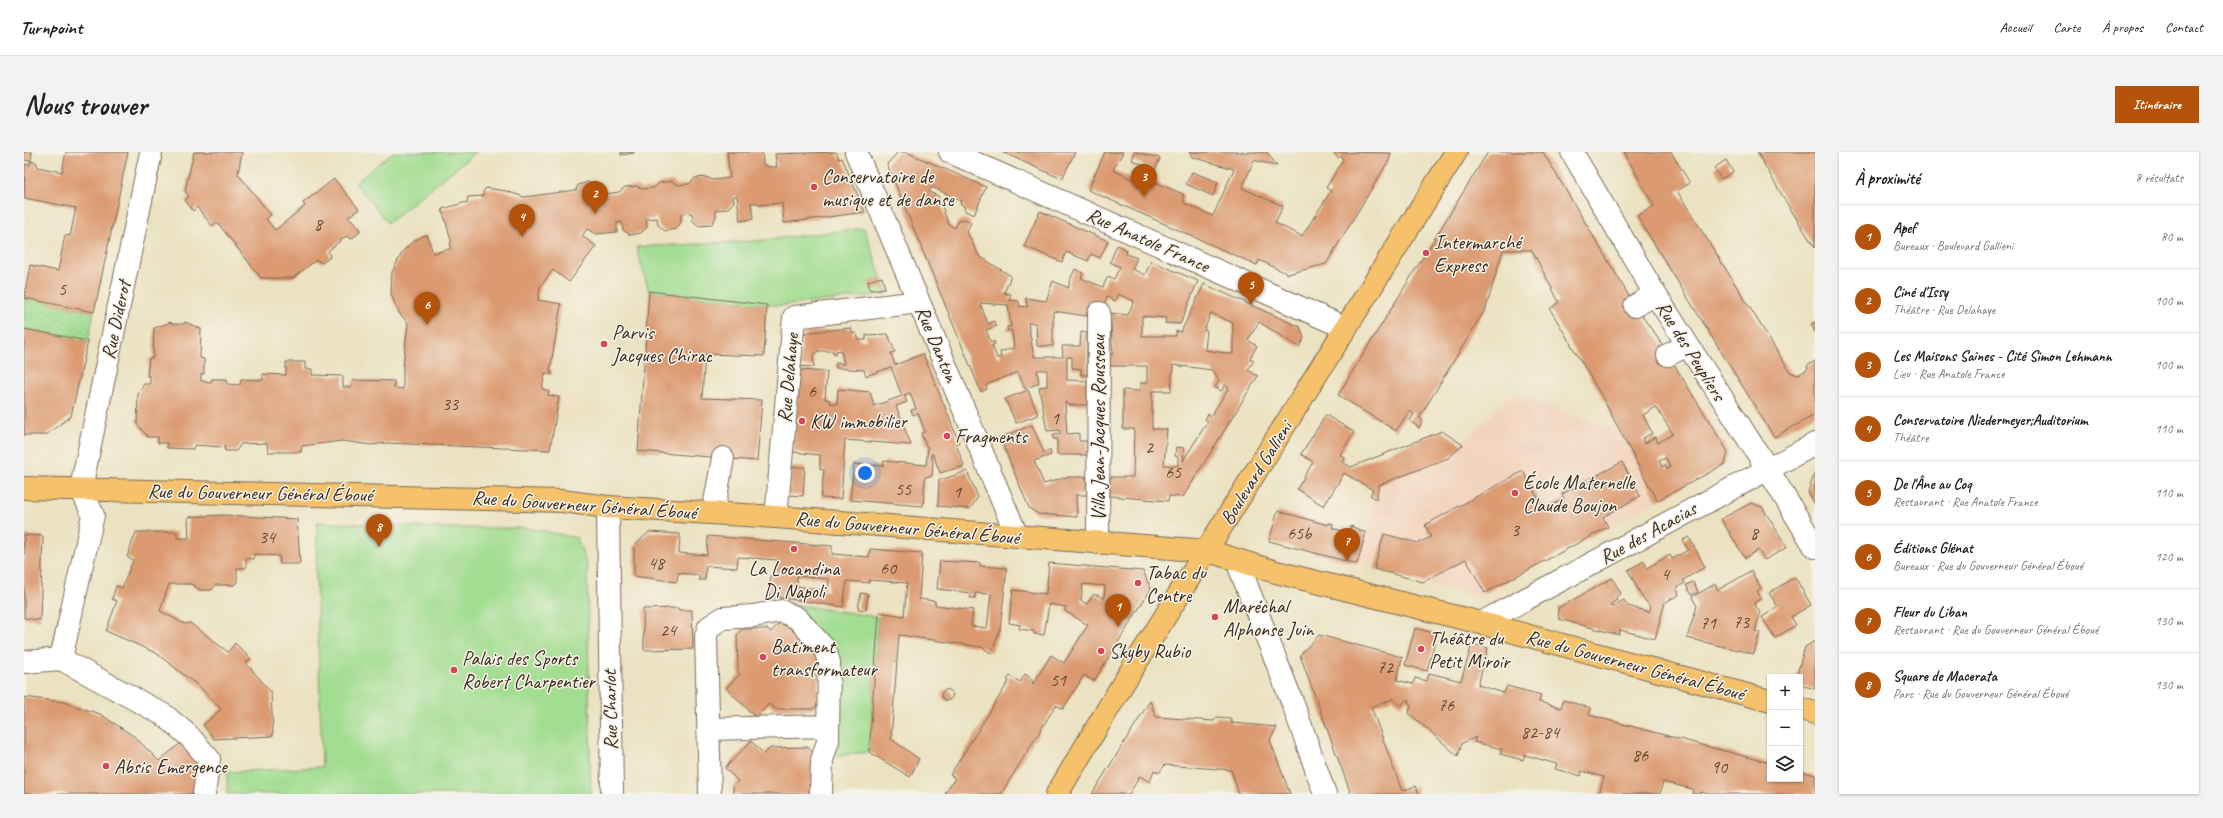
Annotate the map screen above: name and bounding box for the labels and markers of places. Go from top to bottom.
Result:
place label: Conservatoire de musique et de danse [822,164,955,212]
pin: 3 [1131,164,1157,197]
pin: 2 [582,181,608,214]
marker: Conservatoire de musique et de danse [809,182,819,192]
pin: 4 [509,204,535,237]
place label: Intermarché Express [1434,230,1524,278]
marker: Intermarché Express [1421,248,1431,258]
pin: 5 [1238,272,1264,305]
pin: 6 [414,292,440,325]
place label: Parvis Jacques Chirac [611,320,713,368]
marker: Parvis Jacques Chirac [599,339,609,349]
place label: KW immobilier [810,409,908,434]
marker: KW immobilier [797,416,807,426]
place label: Fragments [955,424,1029,449]
marker: Fragments [942,431,952,441]
place label: École Maternelle Claude Boujon [1523,470,1636,518]
marker: École Maternelle Claude Boujon [1510,488,1520,498]
pin: 8 [366,514,392,547]
pin: 7 [1334,528,1360,561]
marker: La Locandina Di Napoli [789,544,799,554]
place label: La Locandina Di Napoli [749,556,841,604]
place label: Tabac du Centre [1146,560,1208,608]
marker: Tabac du Centre [1133,578,1143,588]
pin: 1 [1105,594,1131,627]
place label: Maréchal Alphonse Juin [1223,594,1315,642]
marker: Maréchal Alphonse Juin [1210,612,1220,622]
place label: Théâtre du Petit Miroir [1429,626,1511,674]
place label: Batiment transformateur [771,634,878,682]
place label: Skyby Rubio [1109,639,1191,664]
marker: Théâtre du Petit Miroir [1416,644,1426,654]
place label: Palais des Sports Robert Charpentier [462,646,596,694]
marker: Skyby Rubio [1096,646,1106,656]
marker: Batiment transformateur [758,652,768,662]
marker: Palais des Sports Robert Charpentier [449,665,459,675]
place label: Absis Emergence [114,754,228,779]
marker: Absis Emergence [101,761,111,771]

